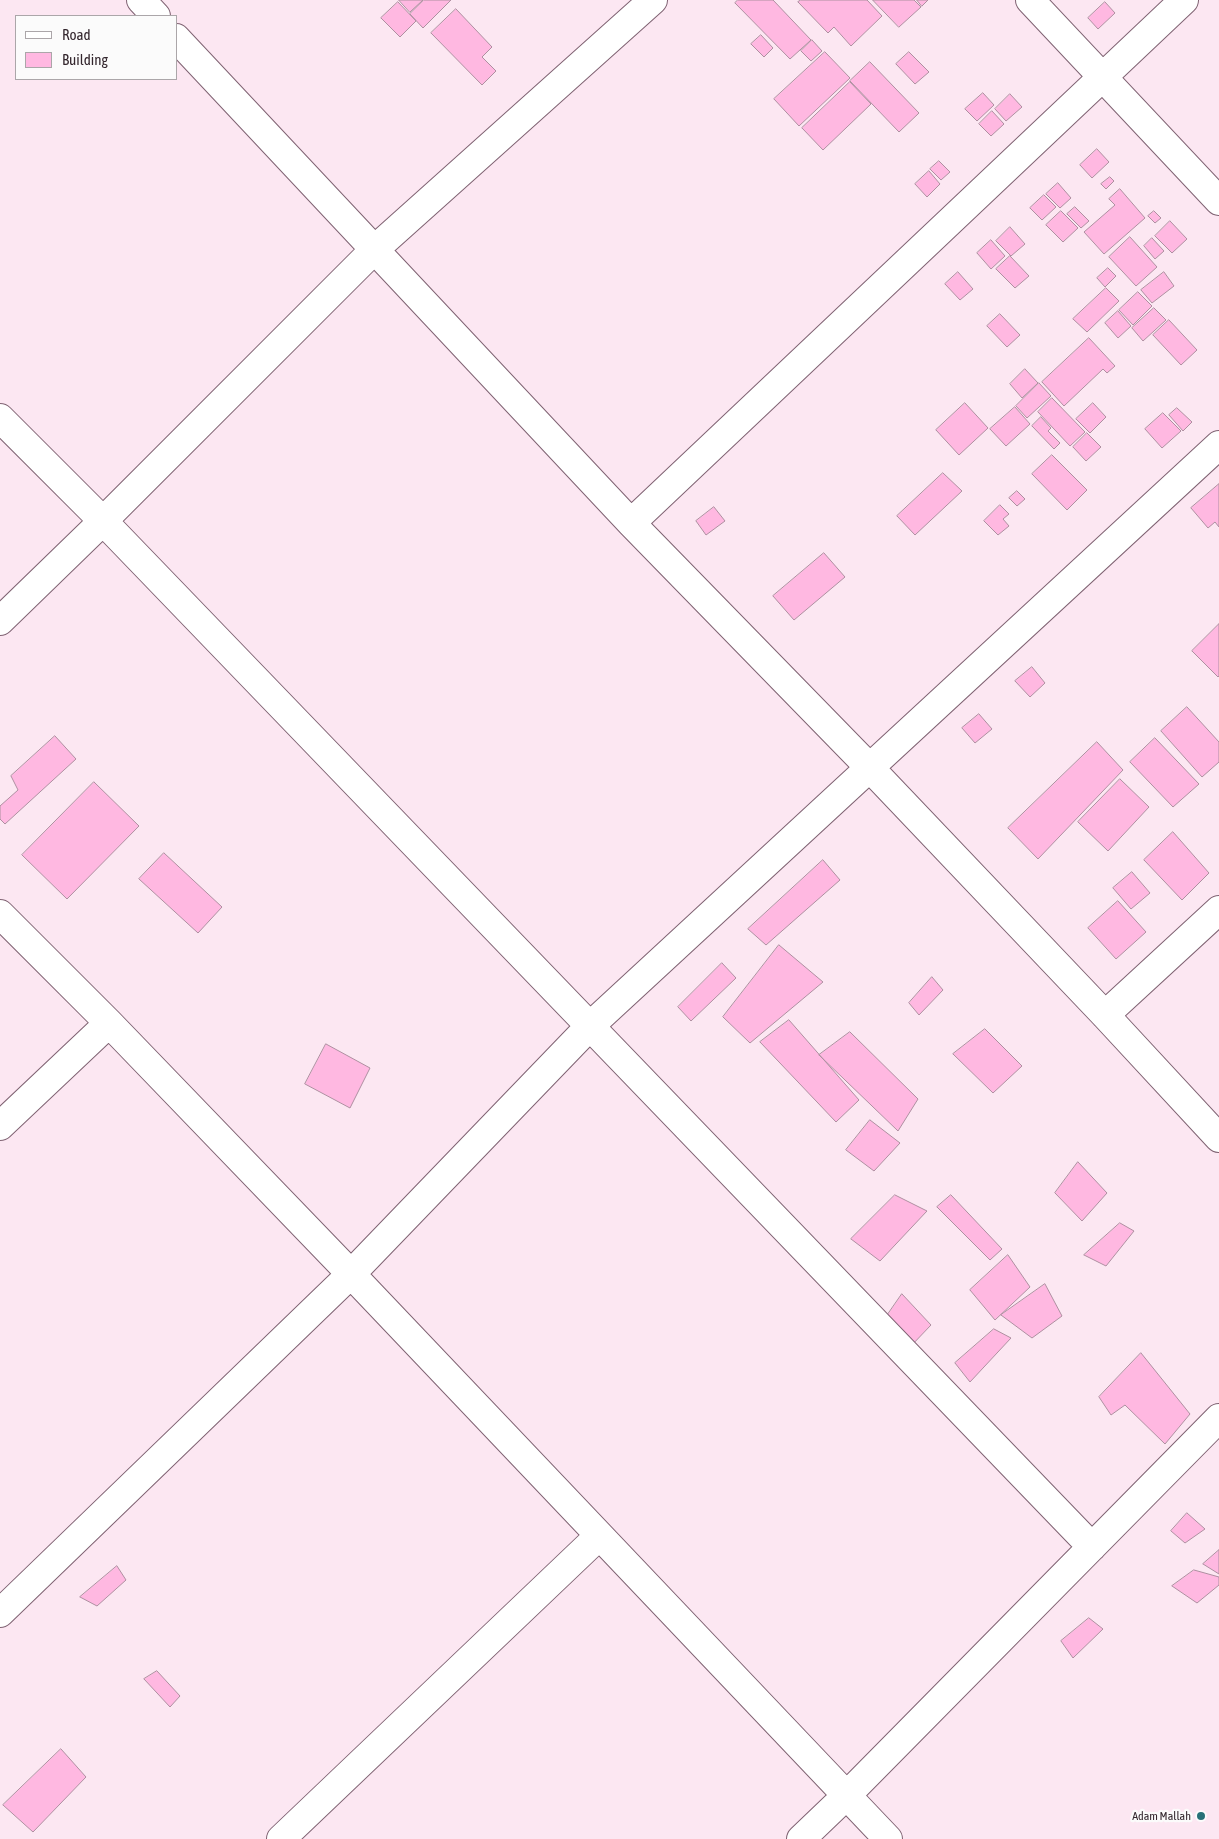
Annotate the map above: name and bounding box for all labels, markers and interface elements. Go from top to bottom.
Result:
legend [15,15,178,80]
text: Road [62,26,91,43]
text: Building [62,51,108,68]
place label: Adam Mallah [1132,1809,1191,1823]
marker: Adam Mallah [1195,1810,1207,1822]

